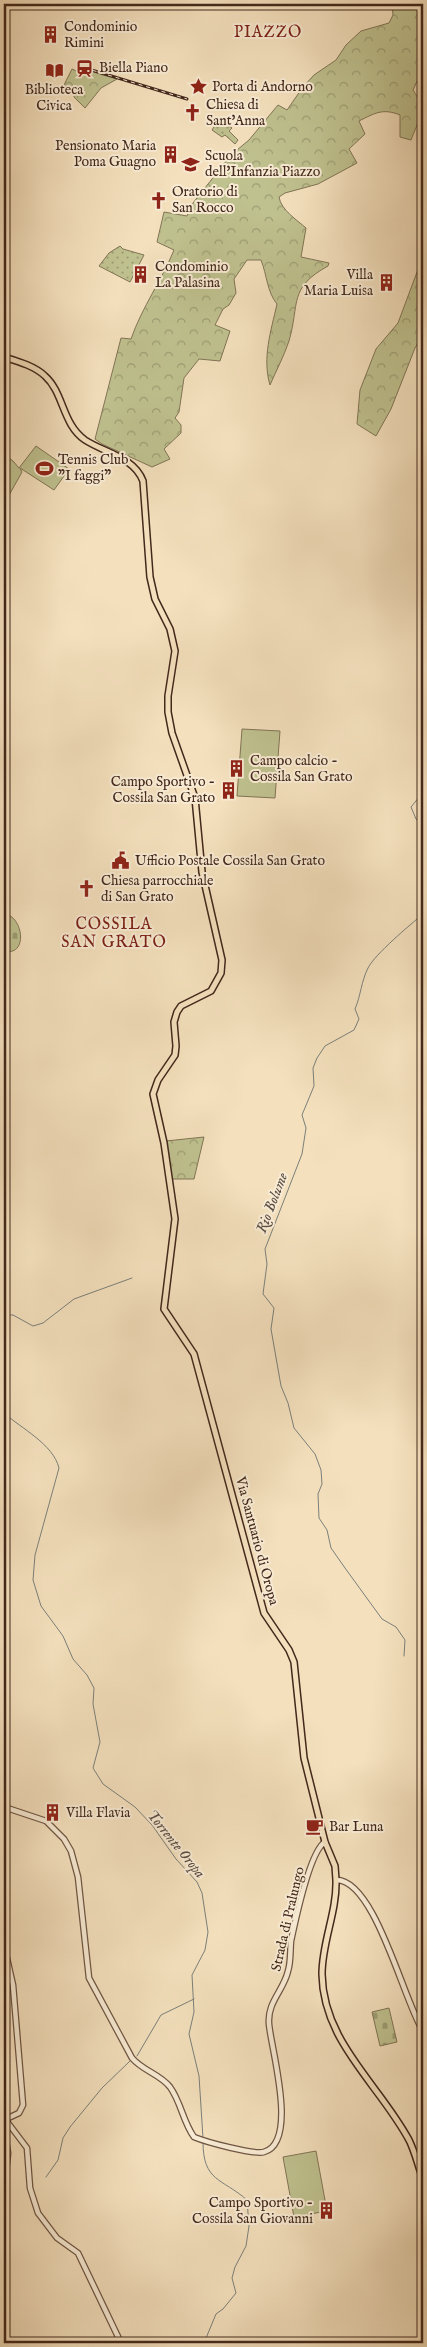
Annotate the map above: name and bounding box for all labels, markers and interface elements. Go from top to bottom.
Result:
place label: Condominio Rimini [64,18,138,52]
district label: PIAZZO [234,23,302,43]
building icon: Condominio Rimini [40,25,60,45]
station icon: Biella Piano [75,58,95,78]
place label: Biella Piano [99,59,168,77]
library icon: Biblioteca Civica [44,60,64,80]
place icon: Porta di Andorno [188,77,208,97]
place label: Porta di Andorno [212,78,313,96]
place label: Biblioteca Civica [25,81,84,115]
place label: Chiesa di Sant'Anna [206,96,266,130]
church icon: Chiesa di Sant'Anna [182,103,202,123]
place label: Pensionato Maria Poma Guagno [55,137,157,171]
building icon: Pensionato Maria Poma Guagno [160,144,180,164]
place label: Scuola dell'Infanzia Piazzo [205,147,321,181]
school or university icon: Scuola dell'Infanzia Piazzo [181,154,201,174]
place label: Oratorio di San Rocco [172,183,238,217]
church icon: Oratorio di San Rocco [148,190,168,210]
place label: Condominio La Palasina [155,258,229,292]
building icon: Condominio La Palasina [131,265,151,285]
place label: Villa Maria Luisa [304,266,374,300]
building icon: Villa Maria Luisa [377,273,397,293]
place label: Tennis Club "I faggi" [58,451,129,485]
sports icon: Tennis Club "I faggi" [34,458,54,478]
place label: Campo calcio - Cossila San Grato [250,752,353,786]
building icon: Campo calcio - Cossila San Grato [226,759,246,779]
place label: Campo Sportivo - Cossila San Grato [111,773,215,807]
building icon: Campo Sportivo - Cossila San Grato [219,780,239,800]
public building icon: Ufficio Postale Cossila San Grato [111,851,131,871]
place label: Ufficio Postale Cossila San Grato [135,852,325,870]
place label: Chiesa parrocchiale di San Grato [101,872,214,906]
church icon: Chiesa parrocchiale di San Grato [77,879,97,899]
district label: COSSILA SAN GRATO [61,915,167,953]
water label: Rio Bolume [252,1170,292,1236]
street label: Via Santuario di Oropa [231,1474,283,1608]
building icon: Villa Flavia [42,1803,62,1823]
place label: Villa Flavia [65,1804,131,1822]
water label: Torrente Oropa [143,1806,210,1882]
cafe icon: Bar Luna [305,1817,325,1837]
place label: Bar Luna [329,1818,384,1836]
street label: Strada di Pralungo [267,1864,309,1973]
place label: Campo Sportivo - Cossila San Giovanni [192,2194,313,2228]
building icon: Campo Sportivo - Cossila San Giovanni [317,2201,337,2221]

